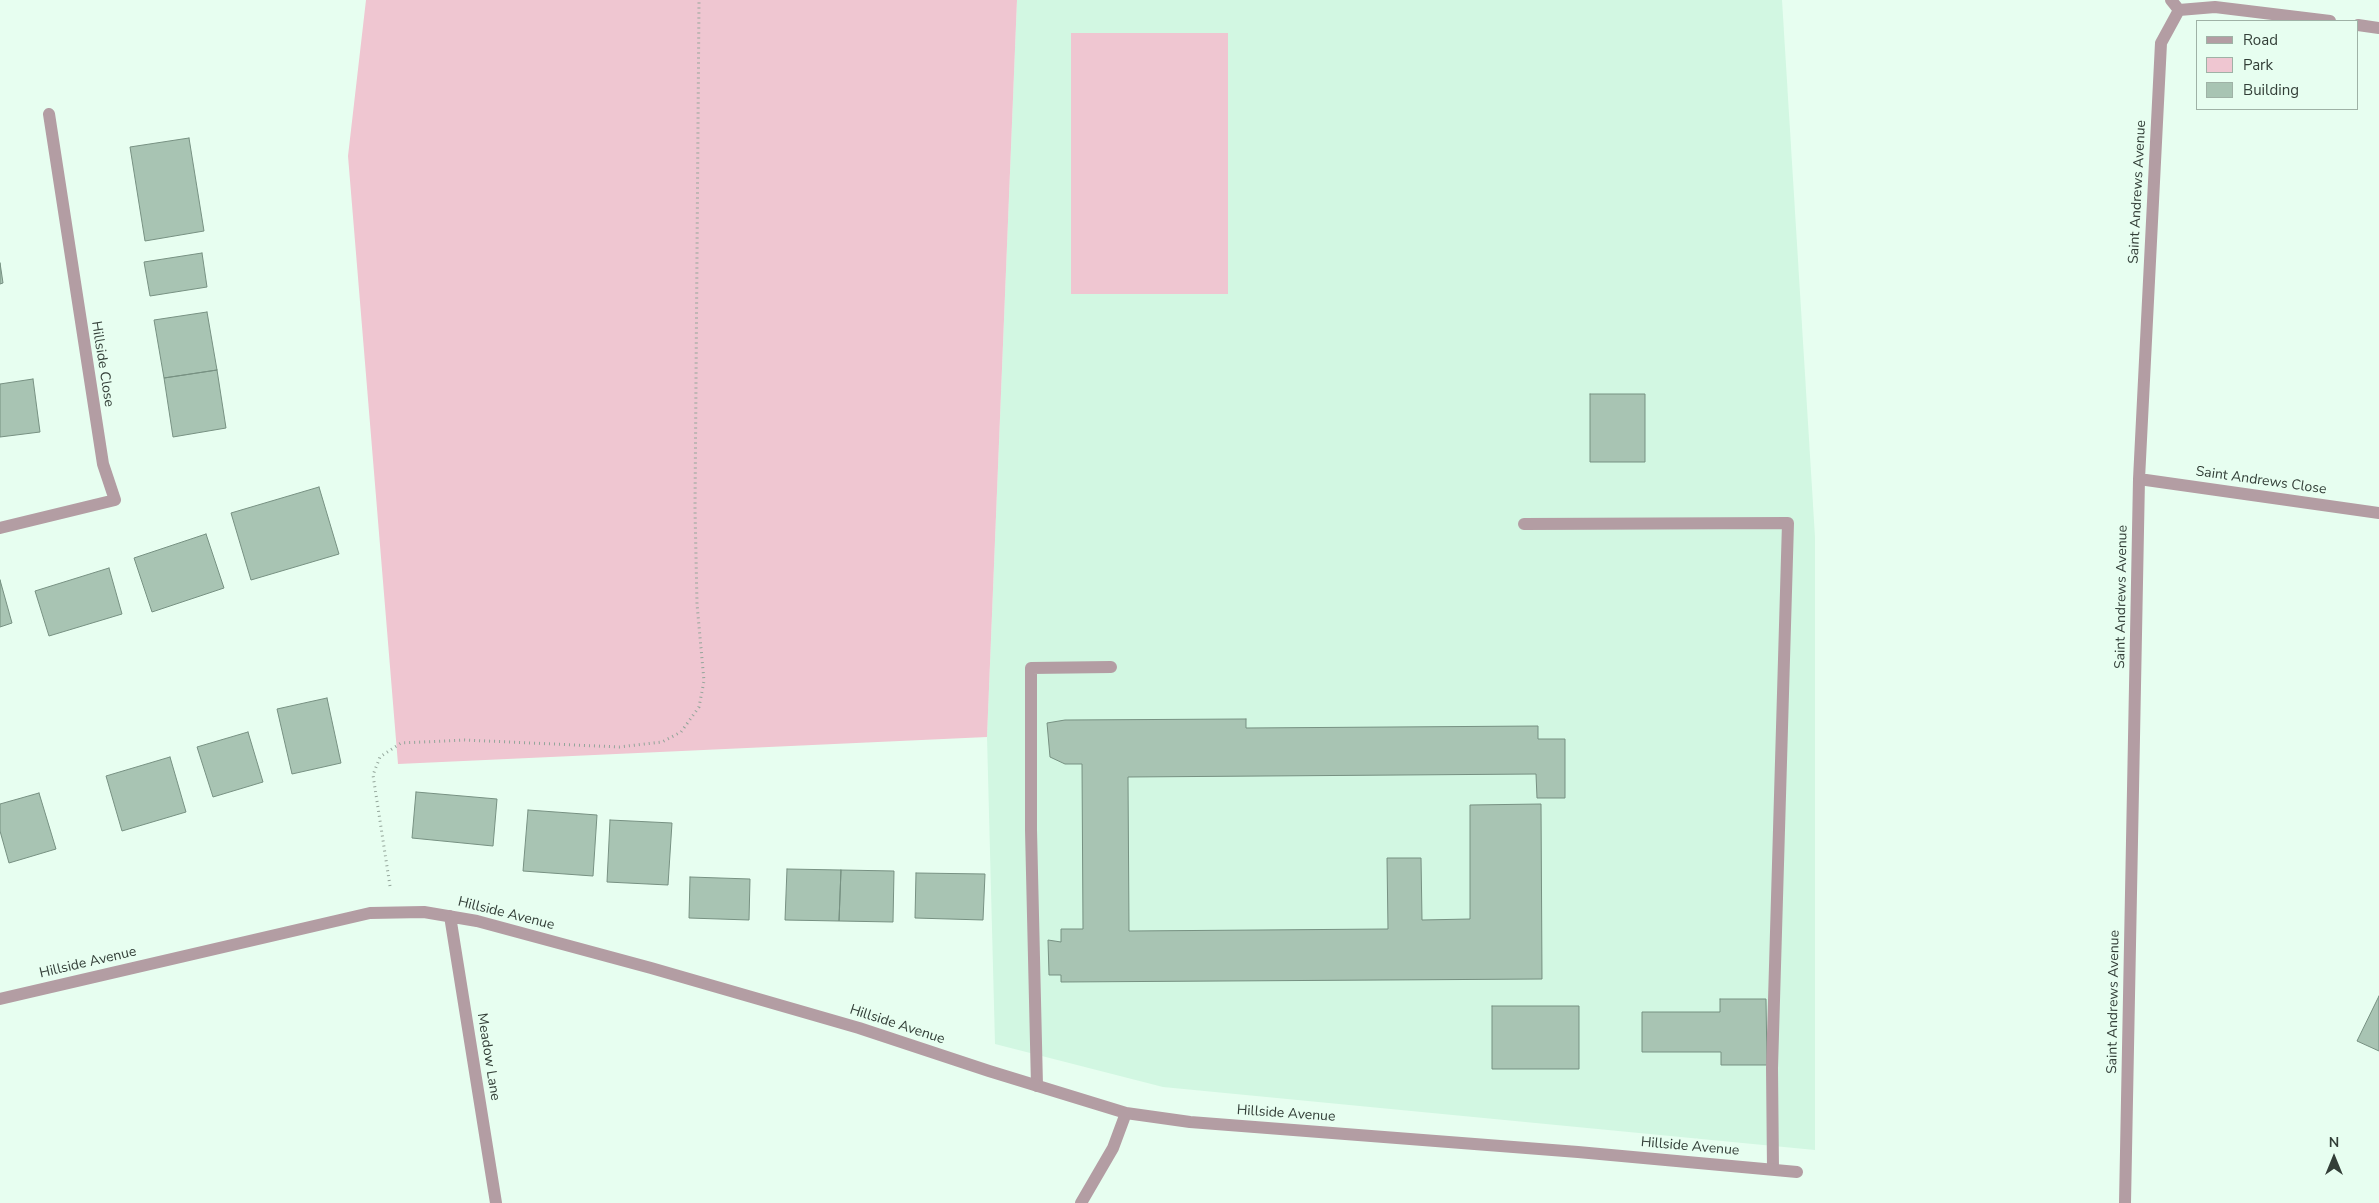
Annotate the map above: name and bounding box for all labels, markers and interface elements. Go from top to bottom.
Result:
legend [2196,20,2359,110]
text: Road [2243,30,2278,50]
text: Park [2243,55,2273,75]
text: Building [2243,80,2299,100]
street label: Saint Andrews Avenue [2126,120,2150,264]
street label: Hillside Close [87,320,117,408]
street label: Saint Andrews Close [2195,464,2327,498]
street label: Saint Andrews Avenue [2112,525,2132,669]
street label: Hillside Avenue [456,894,556,934]
street label: Saint Andrews Avenue [2104,930,2124,1074]
street label: Hillside Avenue [38,944,138,982]
street label: Hillside Avenue [847,1002,947,1048]
street label: Meadow Lane [473,1012,503,1102]
street label: Hillside Avenue [1236,1102,1336,1126]
north arrow [2309,1133,2359,1183]
text: N [2329,1133,2339,1152]
street label: Hillside Avenue [1640,1134,1740,1160]

